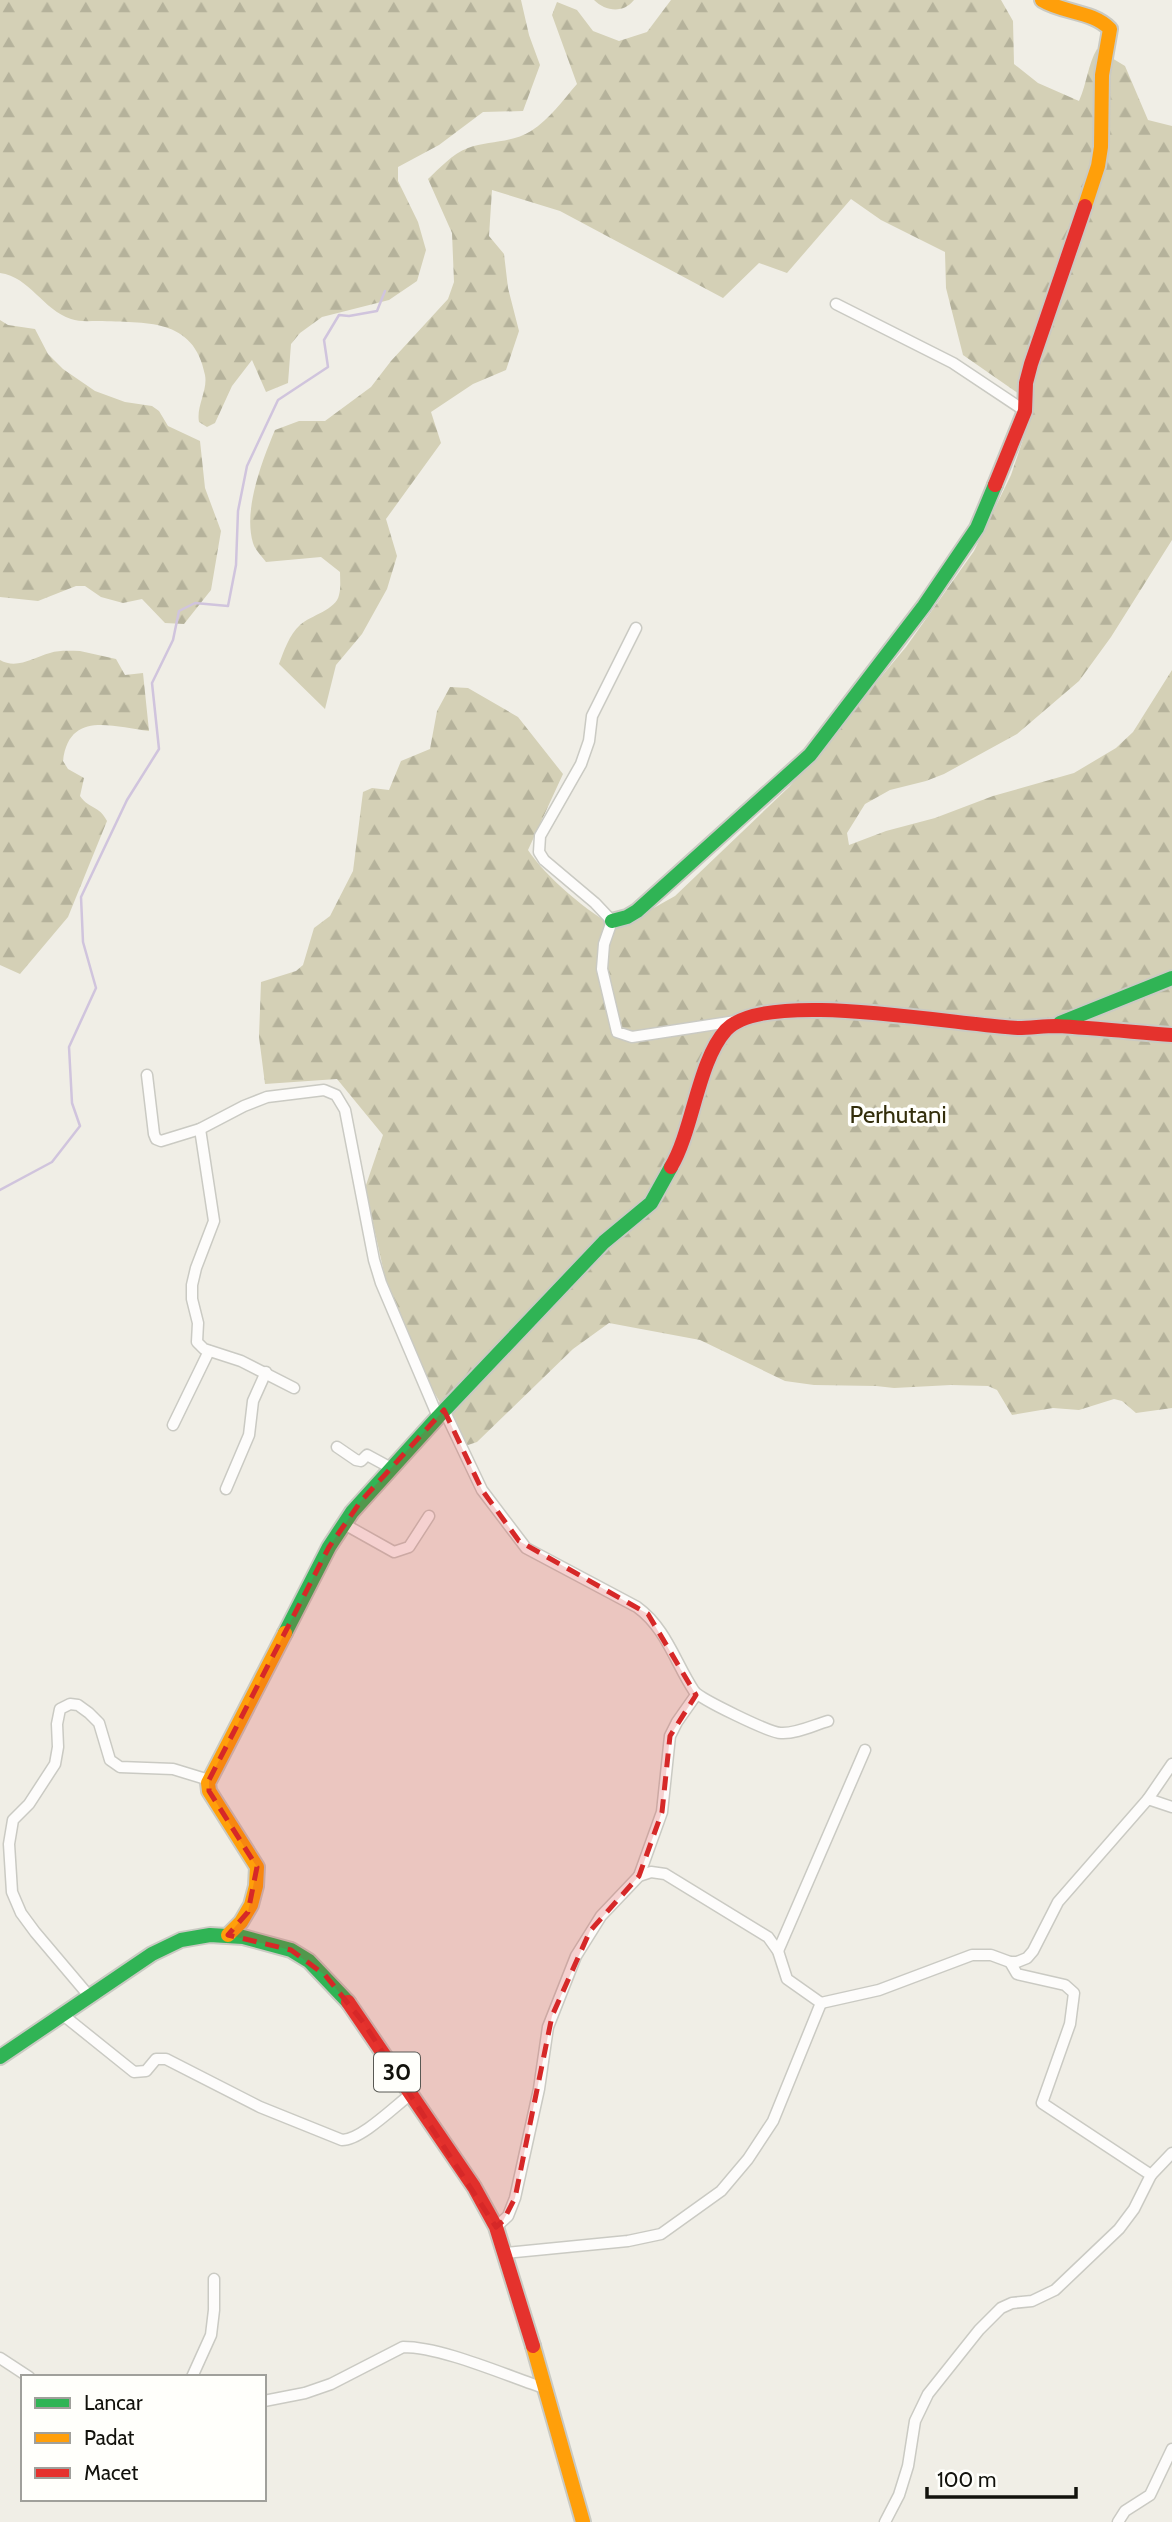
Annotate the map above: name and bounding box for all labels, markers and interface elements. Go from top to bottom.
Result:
park label: Perhutani [850,1100,947,1129]
road number: 30 [374,2052,420,2092]
legend [21,2375,266,2501]
text: Lancar [84,2390,143,2415]
text: Padat [84,2425,134,2450]
scale bar [927,2456,1076,2500]
text: Macet [84,2460,138,2485]
text: 100 m [937,2467,996,2492]

